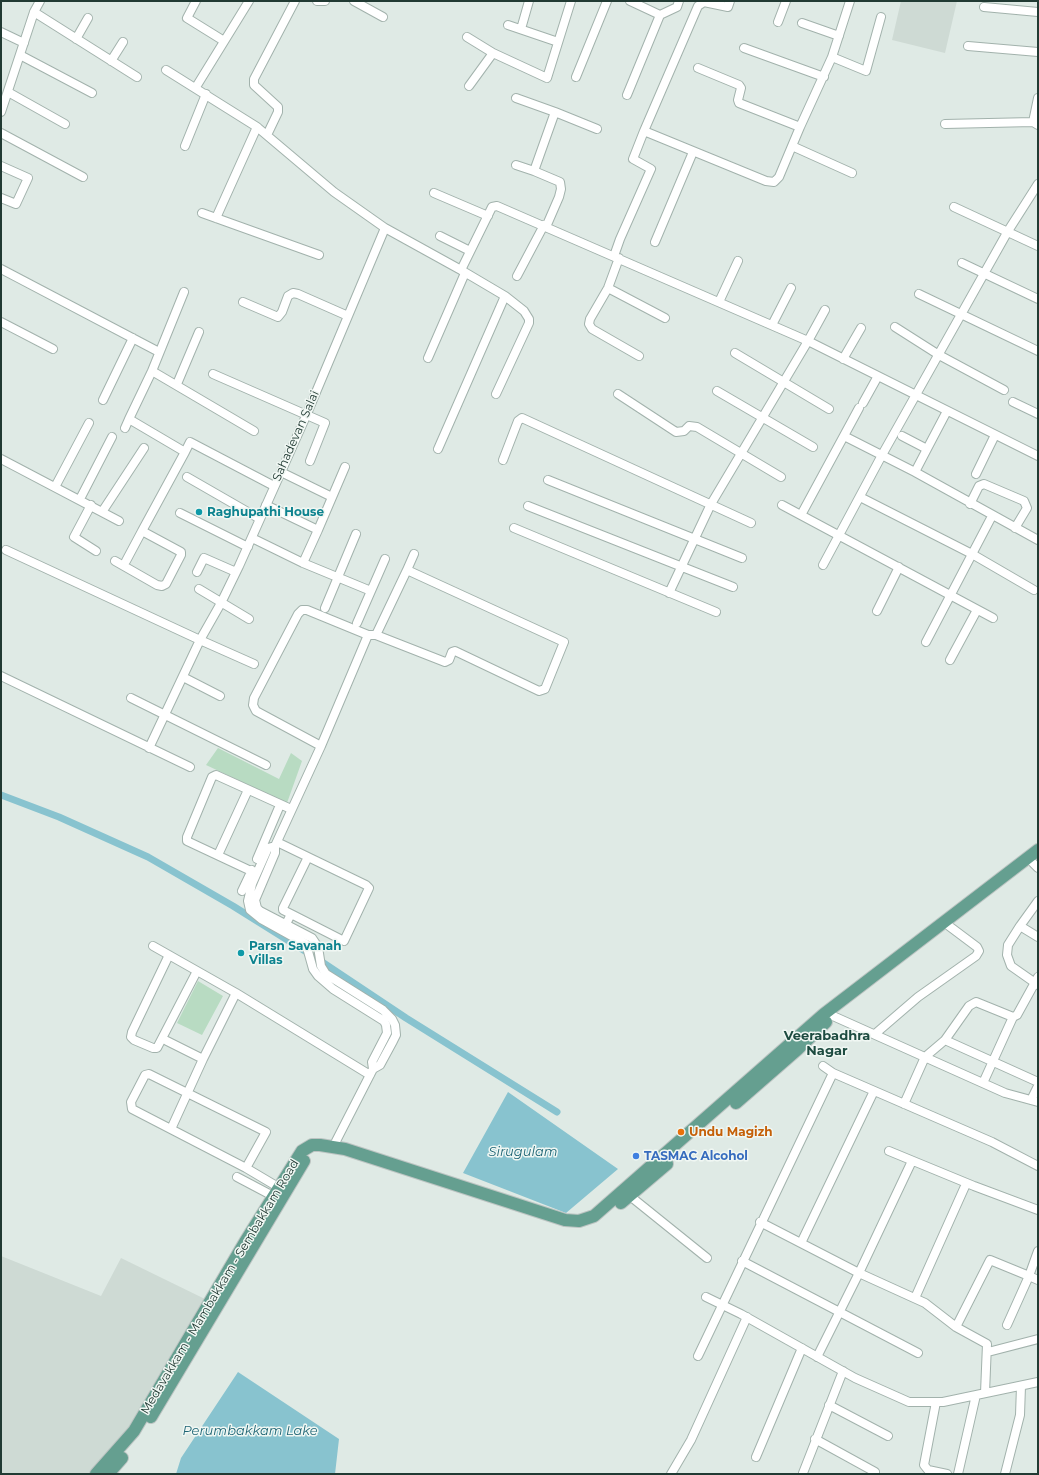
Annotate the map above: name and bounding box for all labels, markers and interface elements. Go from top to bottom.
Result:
street label: Sahadevan Salai [270,389,322,483]
place label: Raghupathi House [207,505,324,519]
marker: Raghupathi House [194,507,204,517]
place label: Parsn Savanah Villas [249,939,341,967]
marker: Parsn Savanah Villas [236,948,246,958]
district label: Veerabadhra Nagar [784,1028,870,1059]
place label: Undu Magizh [689,1125,772,1139]
marker: Undu Magizh [676,1127,686,1137]
water label: Sirugulam [488,1144,558,1160]
place label: TASMAC Alcohol [644,1149,748,1163]
marker: TASMAC Alcohol [631,1151,641,1161]
street label: Medavakkam - Mambakkam - Sembakkam Road [138,1157,302,1417]
water label: Perumbakkam Lake [182,1423,318,1439]

